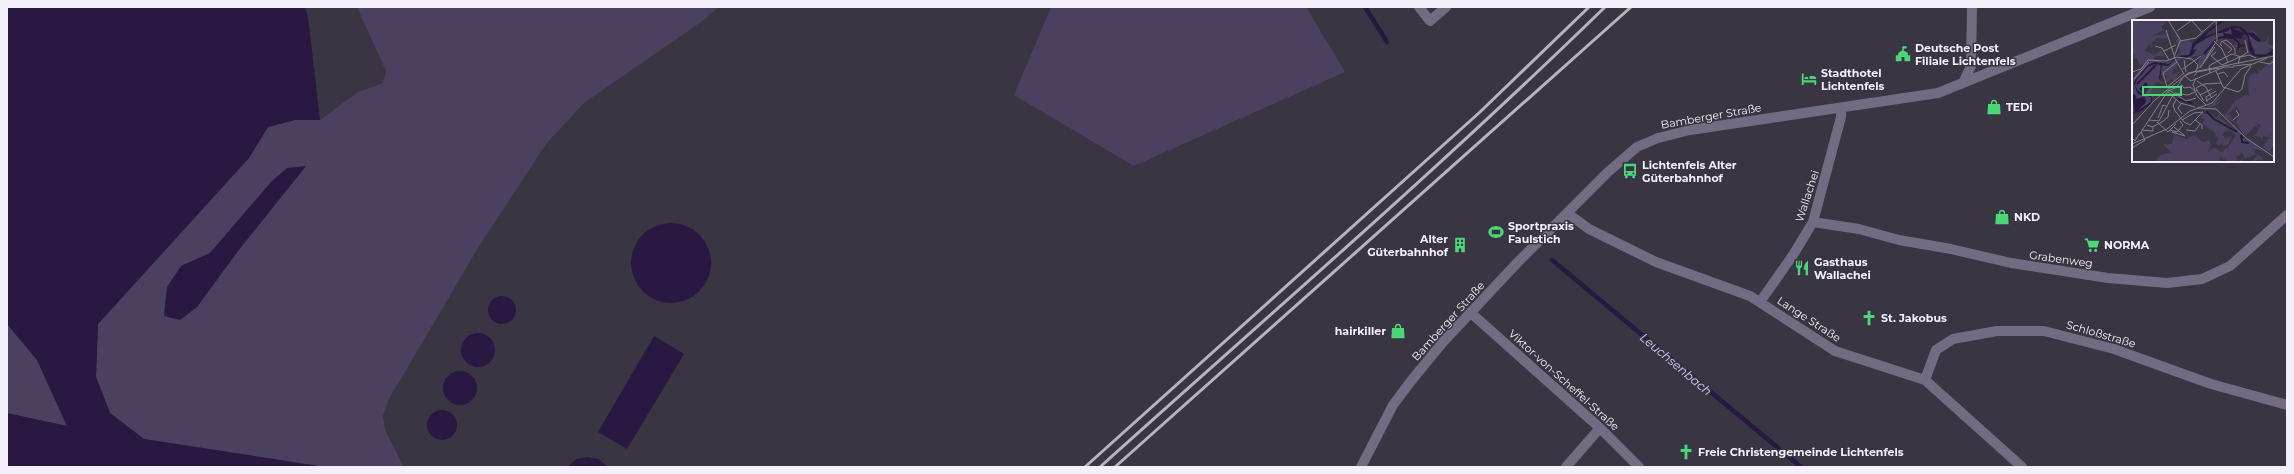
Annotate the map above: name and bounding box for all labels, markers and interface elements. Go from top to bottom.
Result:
inset map [2132,20,2274,162]
place label: Deutsche Post Filiale Lichtenfels [1915,41,2016,68]
public building icon: Deutsche Post Filiale Lichtenfels [1894,45,1912,63]
place label: Stadthotel Lichtenfels [1821,66,1885,93]
hotel icon: Stadthotel Lichtenfels [1800,70,1818,88]
shop icon: TEDi [1985,98,2003,116]
street label: Bamberger Straße [1660,100,1763,132]
place label: TEDi [2006,100,2033,114]
place label: Lichtenfels Alter Güterbahnhof [1642,158,1737,185]
bus stop icon: Lichtenfels Alter Güterbahnhof [1621,162,1639,180]
street label: Wallachei [1792,168,1822,224]
shop icon: NKD [1993,208,2011,226]
place label: NKD [2014,210,2040,224]
place label: Sportpraxis Faulstich [1508,219,1574,246]
sports icon: Sportpraxis Faulstich [1487,223,1505,241]
place label: Alter Güterbahnhof [1367,232,1449,259]
building icon: Alter Güterbahnhof [1451,236,1469,254]
supermarket icon: NORMA [2083,236,2101,254]
place label: NORMA [2104,238,2150,252]
street label: Grabenweg [2028,248,2094,270]
place label: Gasthaus Wallachei [1814,255,1871,282]
restaurant icon: Gasthaus Wallachei [1793,259,1811,277]
street label: Bamberger Straße [1409,278,1488,364]
street label: Lange Straße [1775,293,1844,345]
church icon: St. Jakobus [1860,309,1878,327]
place label: St. Jakobus [1881,311,1947,325]
street label: Schloßstraße [2065,317,2138,351]
shop icon: hairkiller [1389,322,1407,340]
place label: hairkiller [1335,324,1386,338]
street label: Viktor-von-Scheffel-Straße [1506,327,1623,434]
water label: Leuchsenbach [1637,330,1715,398]
church icon: Freie Christengemeinde Lichtenfels [1677,443,1695,461]
place label: Freie Christengemeinde Lichtenfels [1698,445,1904,459]

